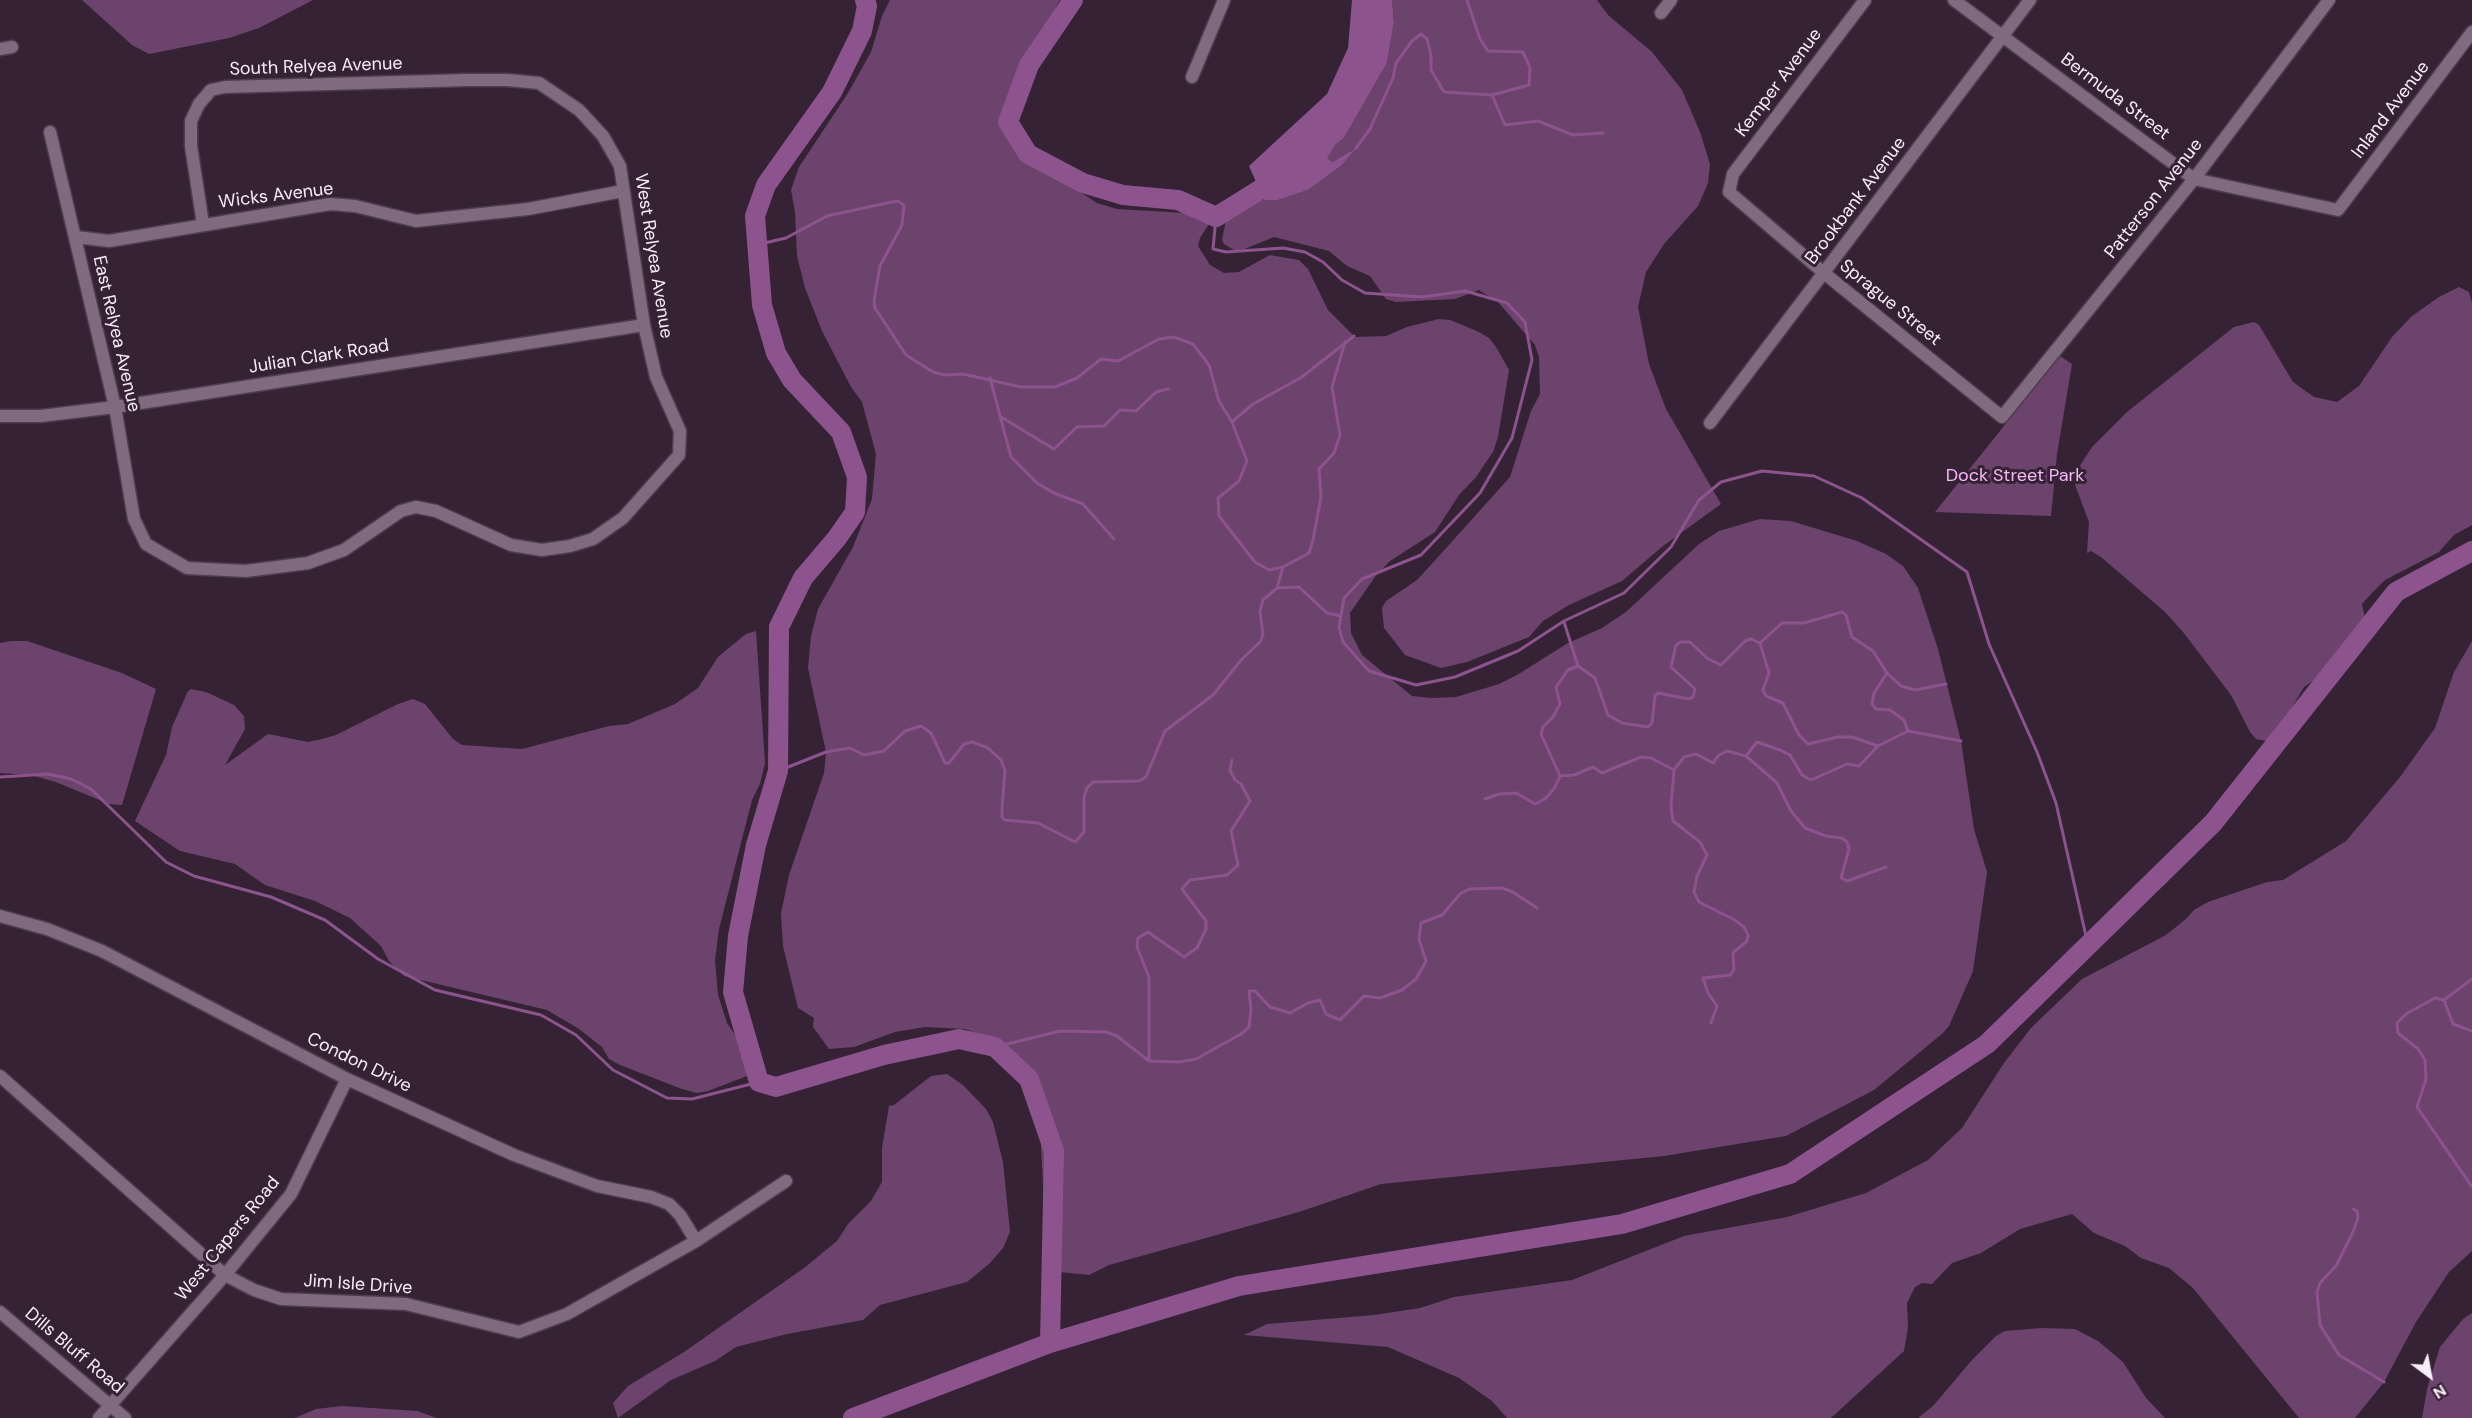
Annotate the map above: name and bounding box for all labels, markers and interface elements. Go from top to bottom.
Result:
street label: Kemper Avenue [1731,24,1827,142]
street label: Bermuda Street [2056,49,2174,145]
street label: South Relyea Avenue [229,53,403,81]
street label: Inland Avenue [2347,57,2435,163]
street label: Brookbank Avenue [1801,133,1911,269]
street label: Patterson Avenue [2100,135,2208,263]
street label: West Relyea Avenue [629,172,677,340]
street label: Wicks Avenue [217,178,335,214]
street label: East Relyea Avenue [87,254,145,414]
street label: Sprague Street [1835,255,1945,351]
street label: Julian Clark Road [247,335,391,379]
park label: Dock Street Park [1946,465,2084,487]
street label: Condon Drive [303,1028,415,1098]
street label: West Capers Road [171,1172,285,1306]
street label: Jim Isle Drive [303,1270,413,1300]
street label: Dills Bluff Road [20,1303,128,1399]
north arrow [2400,1346,2460,1406]
text: N [2429,1380,2450,1404]

